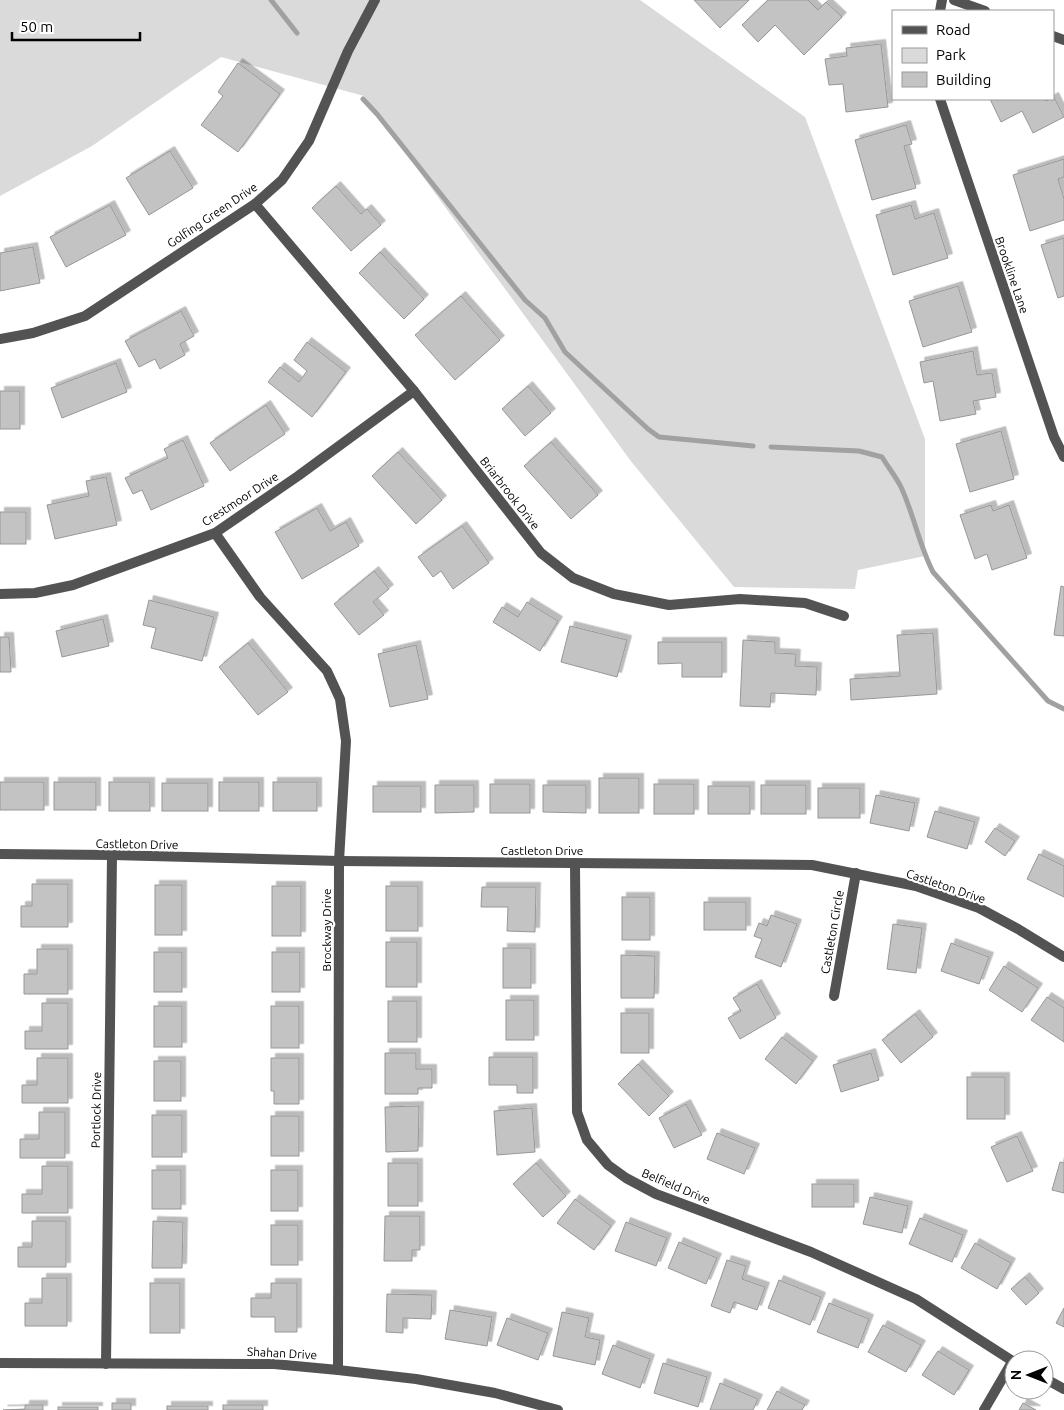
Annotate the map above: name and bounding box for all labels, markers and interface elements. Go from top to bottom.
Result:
scale bar [12,10,140,42]
legend [892,10,1054,100]
text: 50 m [20,18,53,35]
text: Road [936,21,971,38]
text: Park [936,46,966,63]
text: Building [936,71,991,88]
street label: Golfing Green Drive [164,180,260,250]
street label: Brookline Lane [993,235,1031,315]
street label: Briarbrook Drive [478,454,542,532]
street label: Crestmoor Drive [199,469,281,529]
street label: Castleton Drive [95,837,179,851]
street label: Castleton Drive [501,844,583,857]
street label: Castleton Drive [905,866,987,906]
street label: Brockway Drive [320,888,333,972]
street label: Castleton Circle [818,889,846,975]
street label: Portlock Drive [89,1072,103,1148]
street label: Belfield Drive [640,1166,712,1206]
street label: Shahan Drive [247,1345,317,1361]
north arrow [1004,1350,1054,1400]
text: N [1008,1370,1024,1380]

